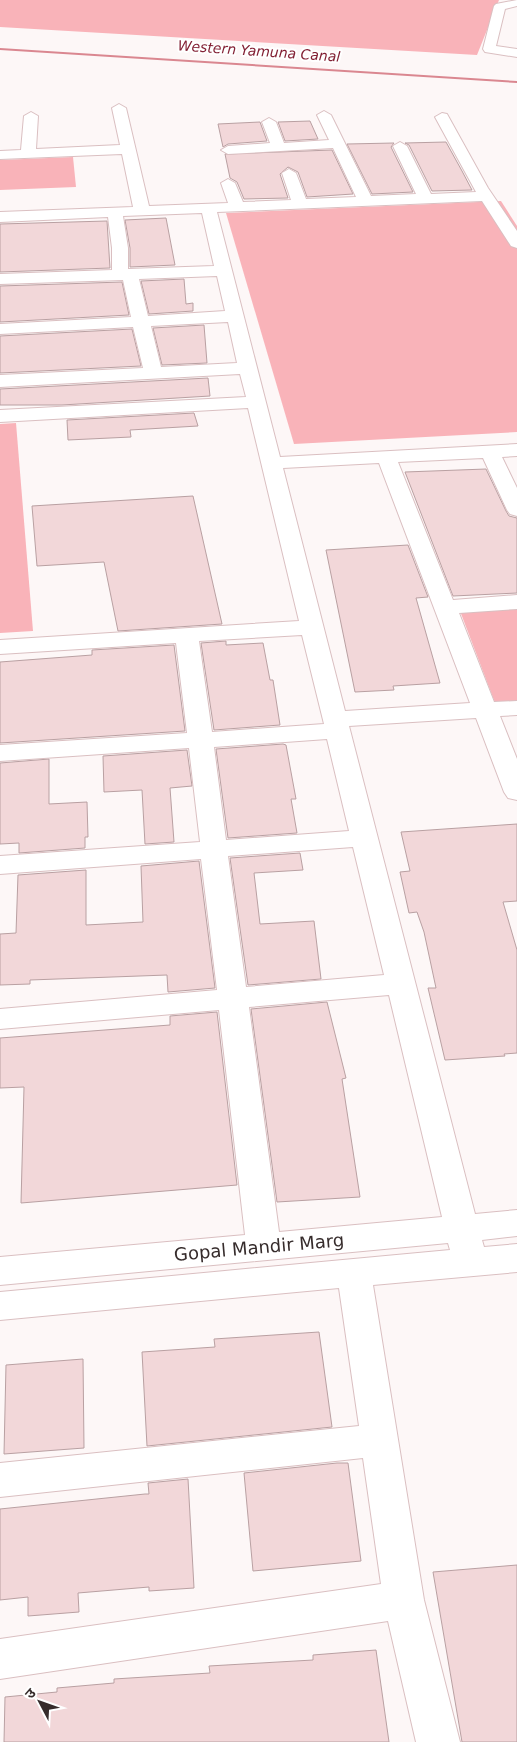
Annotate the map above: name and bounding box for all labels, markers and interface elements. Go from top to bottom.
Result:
water label: Western Yamuna Canal [177,37,341,65]
street label: Gopal Mandir Marg [173,1229,345,1265]
north arrow [15,1677,65,1727]
text: उ [21,1685,39,1702]

